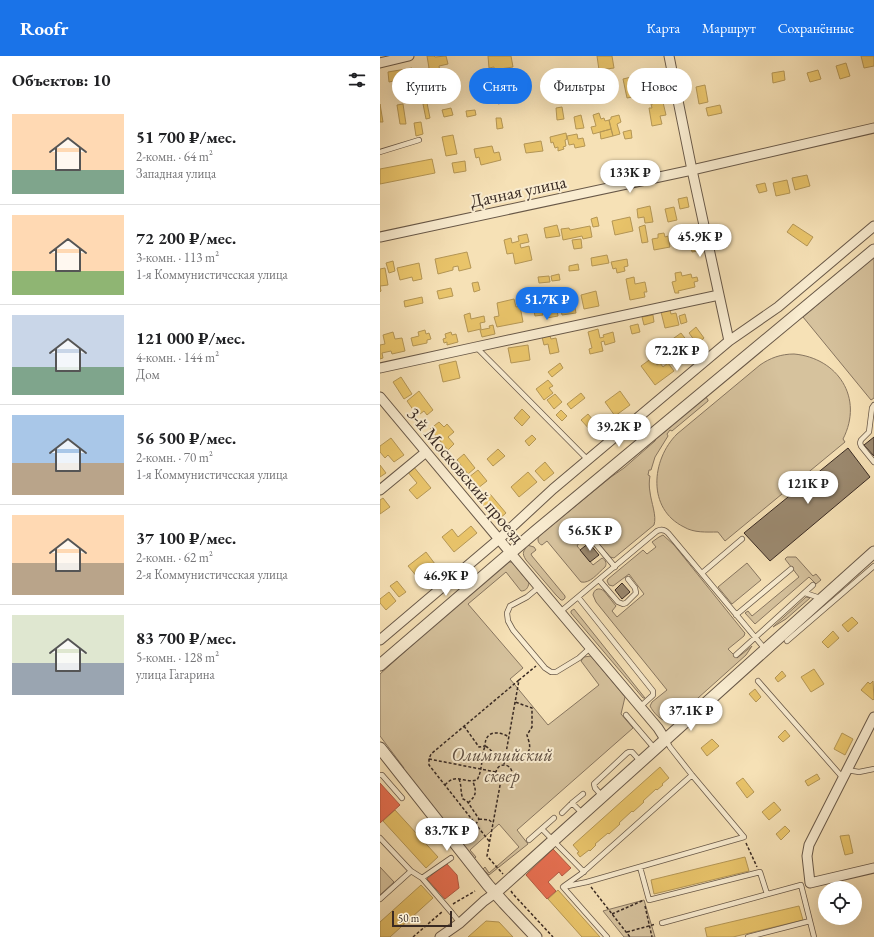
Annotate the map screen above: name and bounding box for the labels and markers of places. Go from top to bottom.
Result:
pin: 133K ₽ [597,160,663,194]
pin: 45.9K ₽ [663,224,737,258]
pin: 51.7K ₽ [510,287,584,321]
pin: 72.2K ₽ [640,338,714,372]
pin: 39.2K ₽ [582,414,656,448]
pin: 121K ₽ [775,471,841,505]
pin: 56.5K ₽ [553,518,627,552]
pin: 46.9K ₽ [409,563,483,597]
pin: 37.1K ₽ [654,698,728,732]
pin: 83.7K ₽ [410,818,484,852]

